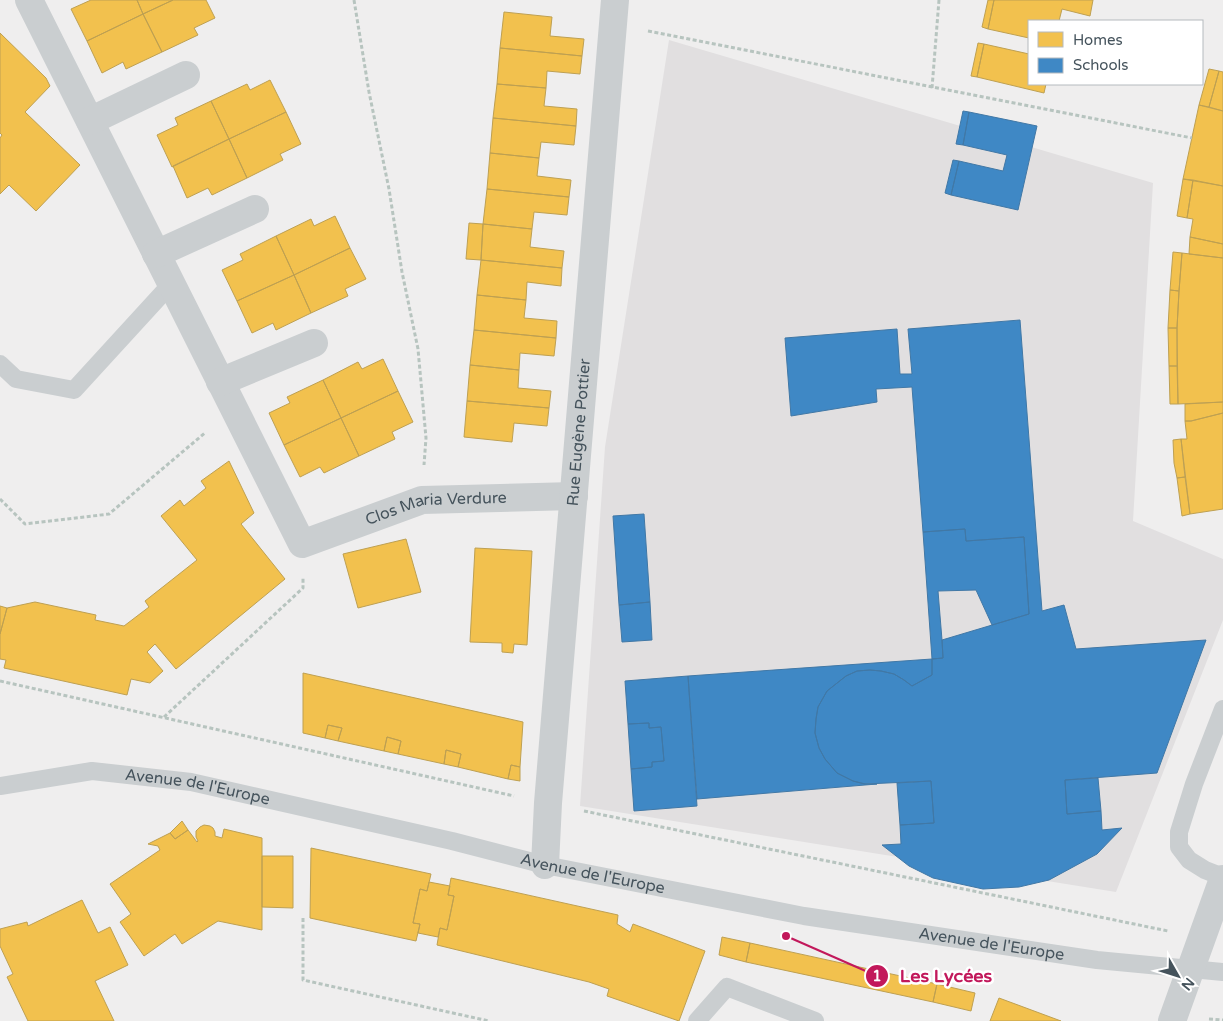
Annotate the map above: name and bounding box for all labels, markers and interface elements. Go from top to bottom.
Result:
legend [1028,20,1203,85]
text: Homes [1073,31,1123,49]
text: Schools [1073,56,1129,74]
street label: Rue Eugène Pottier [563,357,595,507]
street label: Clos Maria Verdure [363,488,507,530]
street label: Avenue de l'Europe [124,765,272,810]
street label: Avenue de l'Europe [518,849,667,898]
street label: Avenue de l'Europe [917,923,1066,965]
north arrow [1153,951,1203,1001]
callout: Les Lycées [865,959,1002,992]
text: Les Lycées [900,965,993,987]
text: 1 [872,967,882,985]
text: N [1178,974,1198,994]

